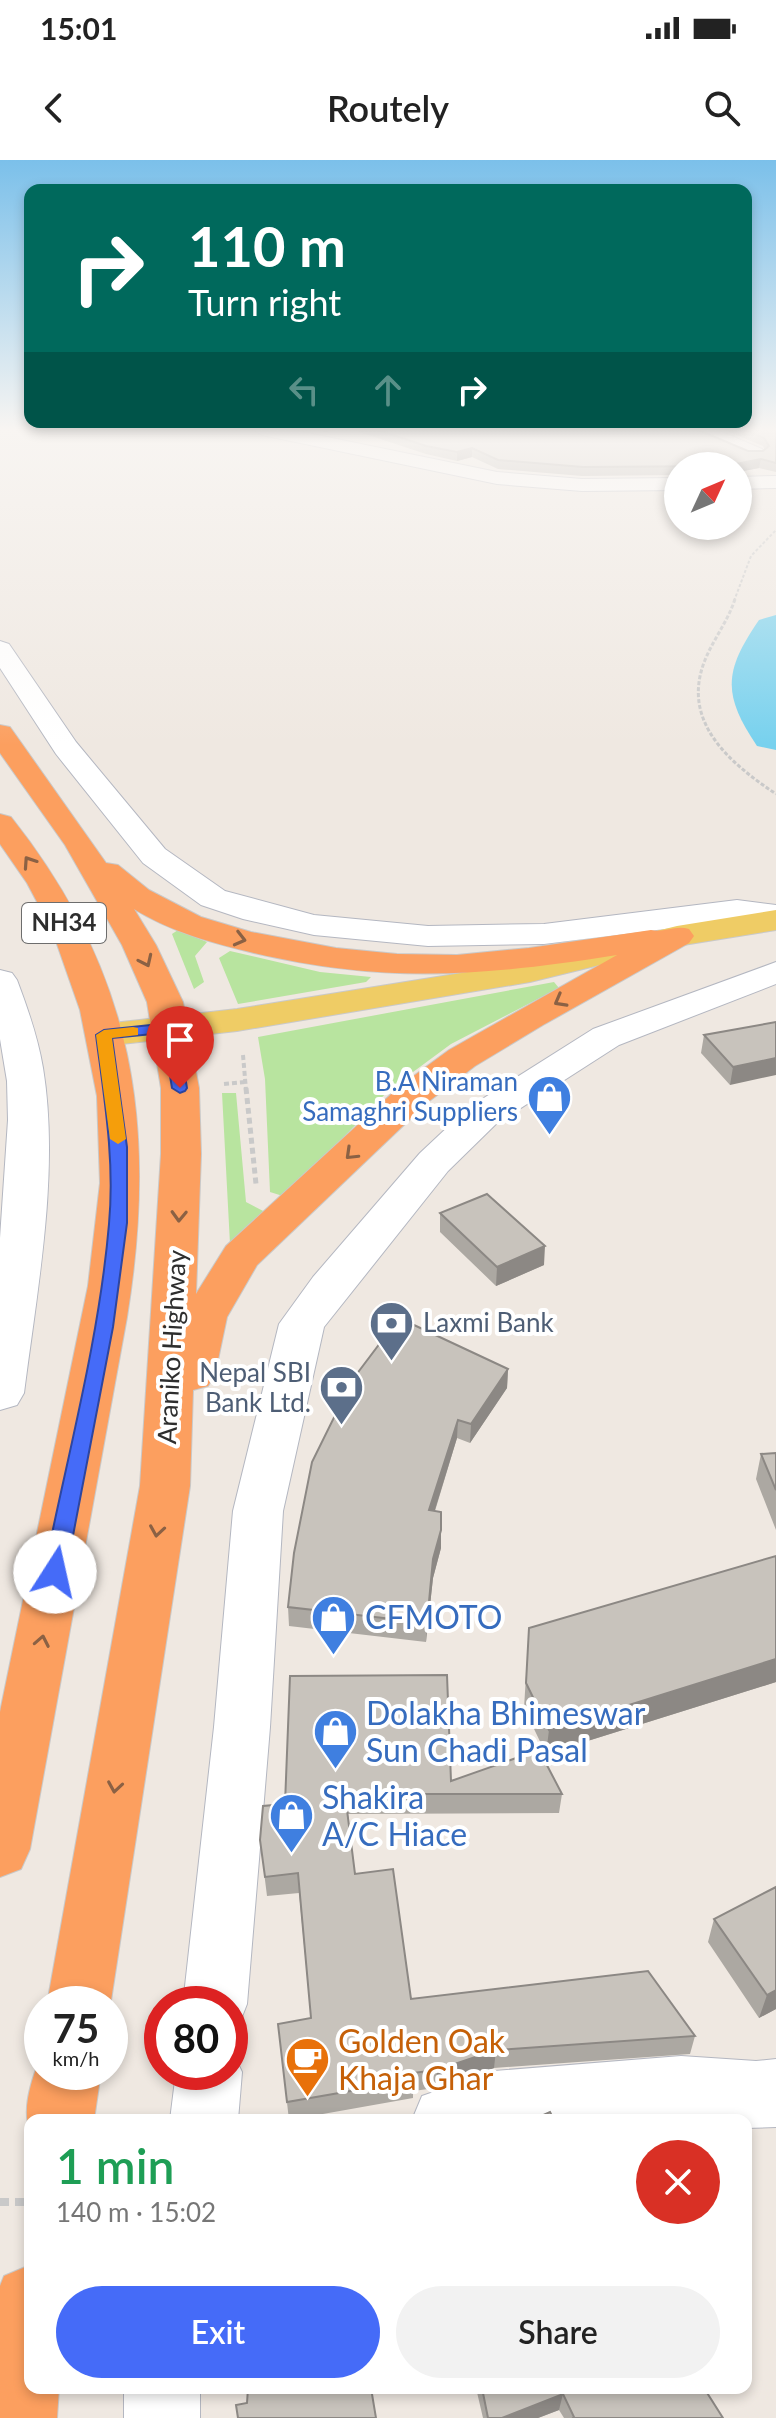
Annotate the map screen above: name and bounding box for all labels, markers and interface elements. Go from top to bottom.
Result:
text: 15:01 [40,10,117,46]
icon: back [32,86,76,130]
text: Routely [327,86,449,130]
icon: search [700,86,744,130]
text: 110 m [188,212,346,279]
icon: right [56,216,160,320]
text: Turn right [188,280,341,324]
icon: left [282,368,326,412]
icon: ahead [366,368,410,412]
icon: right [450,368,494,412]
north arrow [664,452,752,540]
map controls [664,452,752,540]
one-way arrow [24,856,39,870]
road number: NH34 [22,903,106,943]
one-way arrow [233,930,246,947]
one-way arrow [137,953,153,967]
one-way arrow [553,991,568,1006]
pin [146,1006,214,1088]
icon: arrive [158,1018,202,1062]
place label: B.A Niraman Samaghri Suppliers [302,1065,518,1127]
shop icon: B.A Niraman Samaghri Suppliers [525,1073,573,1136]
one-way arrow [346,1145,360,1159]
one-way arrow [170,1210,187,1223]
street label: Araniko Highway [150,1248,192,1445]
bank icon: Laxmi Bank [368,1299,416,1362]
place label: Laxmi Bank [423,1306,555,1338]
place label: Nepal SBI Bank Ltd. [199,1356,311,1418]
bank icon: Nepal SBI Bank Ltd. [318,1364,366,1427]
one-way arrow [149,1524,166,1537]
position arrow [13,1530,97,1614]
shop icon: CFMOTO [310,1594,358,1657]
place label: CFMOTO [365,1597,502,1636]
one-way arrow [33,1634,50,1647]
place label: Dolakha Bhimeswar Sun Chadi Pasal [366,1693,646,1769]
shop icon: Dolakha Bhimeswar Sun Chadi Pasal [311,1708,359,1771]
place label: Shakira A/C Hiace [322,1777,467,1853]
one-way arrow [107,1780,124,1794]
shop icon: Shakira A/C Hiace [267,1792,315,1855]
speed limit sign: 80 [144,1986,248,2090]
text: 75 [53,2004,99,2052]
place label: Golden Oak Khaja Ghar [338,2021,506,2097]
cafe icon: Golden Oak Khaja Ghar [283,2036,331,2099]
text: km/h [53,2046,99,2070]
text: 1 min [56,2137,174,2194]
button: close [636,2140,720,2224]
text: 140 m · 15:02 [56,2196,216,2228]
button: Exit [56,2286,380,2378]
button: Share [396,2286,720,2378]

